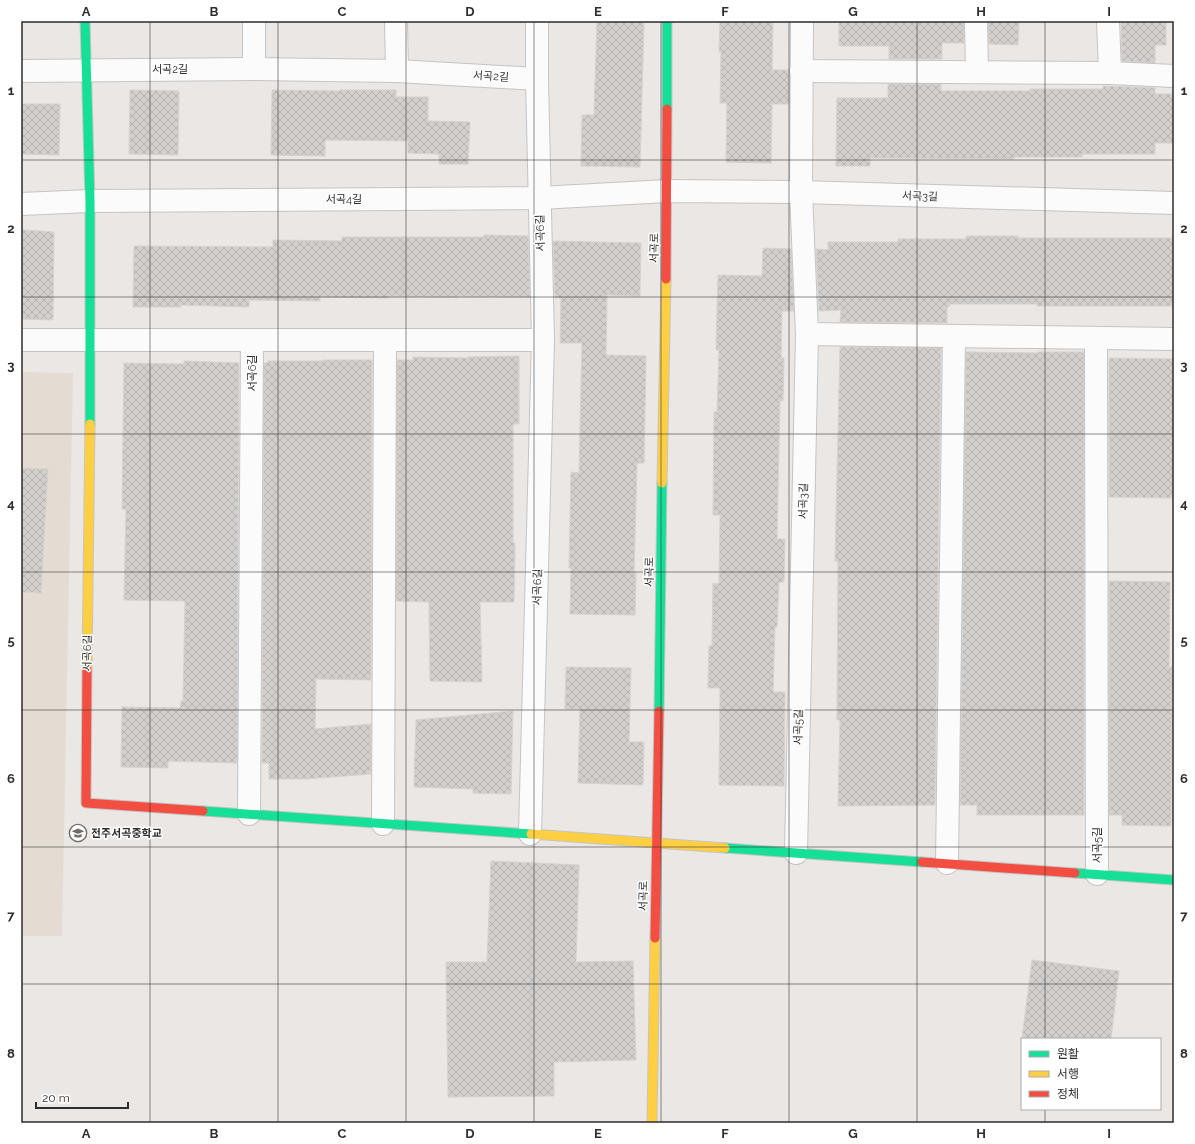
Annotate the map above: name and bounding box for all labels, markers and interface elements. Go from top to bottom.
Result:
text: A [82,4,91,19]
text: B [210,4,219,19]
text: C [338,4,347,19]
text: D [465,4,475,19]
text: E [594,4,602,19]
text: F [721,4,729,19]
text: G [848,4,858,19]
text: H [976,4,986,19]
text: I [1107,4,1111,19]
street label: 서곡2길 [152,63,188,76]
street label: 서곡2길 [473,69,509,84]
text: 1 [8,83,15,98]
text: 1 [1181,83,1188,98]
street label: 서곡3길 [902,189,938,204]
street label: 서곡4길 [326,193,362,206]
street label: 서곡6길 [534,214,547,252]
text: 2 [7,221,15,236]
text: 2 [1180,221,1188,236]
street label: 서곡로 [648,233,661,263]
street label: 서곡6길 [246,355,259,392]
text: 3 [7,358,15,373]
text: 3 [1180,358,1188,373]
street label: 서곡3길 [797,483,810,519]
text: 4 [7,496,15,511]
text: 4 [1180,496,1188,511]
street label: 서곡로 [643,557,656,587]
street label: 서곡6길 [531,568,544,606]
text: 5 [7,633,15,648]
text: 5 [1180,633,1188,648]
street label: 서곡6길 [81,634,94,672]
street label: 서곡5길 [792,709,805,745]
text: 6 [7,771,15,786]
text: 6 [1180,771,1188,786]
school or university icon: 전주서곡중학교 [68,823,88,843]
place label: 전주서곡중학교 [91,827,162,840]
street label: 서곡5길 [1091,827,1104,863]
street label: 서곡로 [637,881,650,911]
text: 7 [7,908,15,923]
text: 7 [1180,908,1188,923]
legend [1021,1038,1161,1110]
text: 8 [7,1046,15,1061]
text: 8 [1180,1046,1188,1061]
text: 원활 [1057,1047,1079,1061]
text: 서행 [1057,1067,1079,1081]
scale bar [36,1084,128,1110]
text: 정체 [1057,1087,1079,1101]
text: 20 m [42,1091,70,1105]
text: A [82,1126,91,1141]
text: B [210,1126,219,1141]
text: C [338,1126,347,1141]
text: D [465,1126,475,1141]
text: E [594,1126,602,1141]
text: F [721,1126,729,1141]
text: G [848,1126,858,1141]
text: H [976,1126,986,1141]
text: I [1107,1126,1111,1141]

